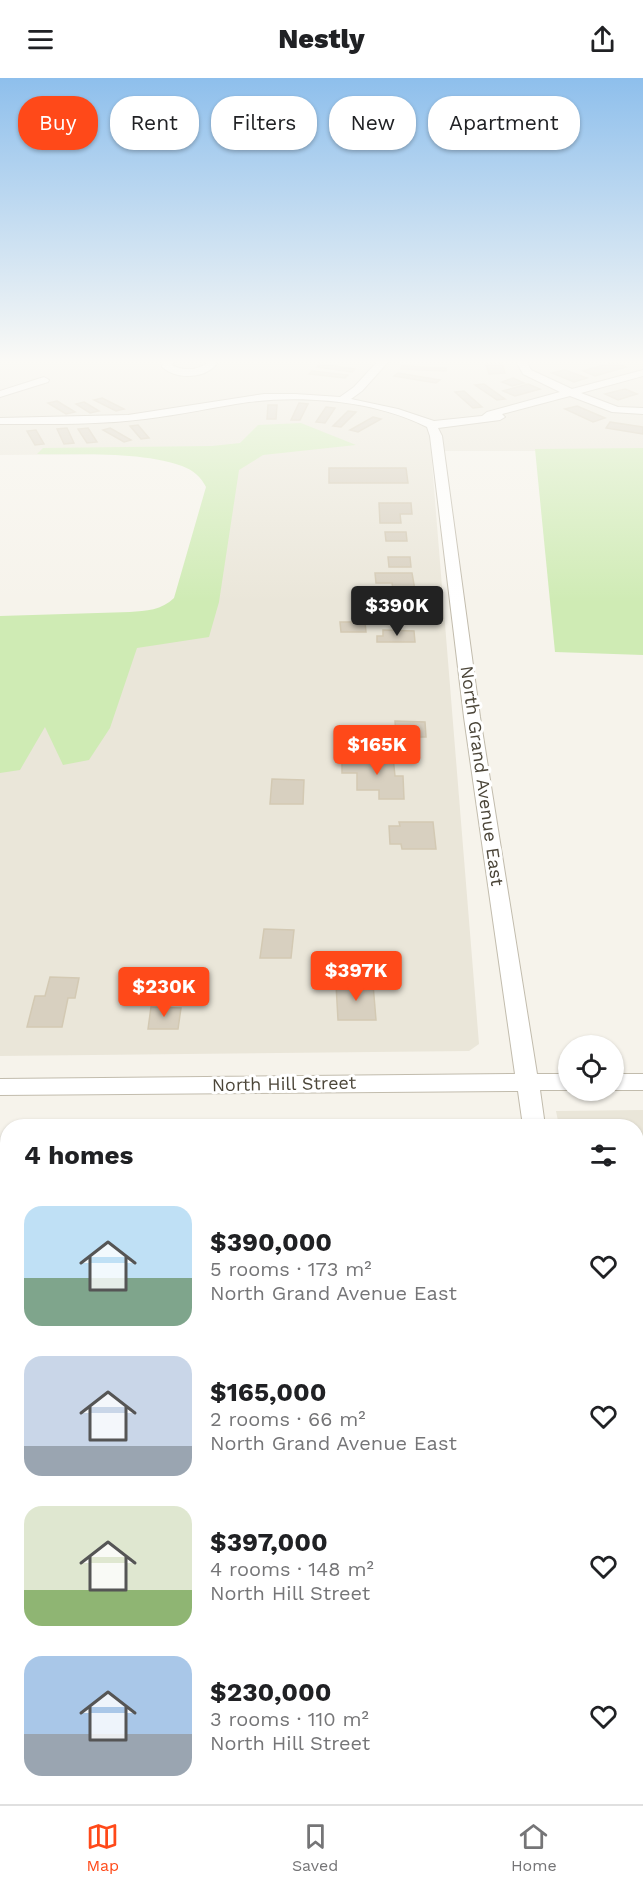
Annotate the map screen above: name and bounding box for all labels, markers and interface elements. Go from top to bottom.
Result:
icon: menu [24,23,57,56]
text: Nestly [278,23,365,55]
icon: share [586,23,619,56]
chip: Buy [18,96,98,150]
chip: Rent [110,96,199,150]
chip: Filters [211,96,317,150]
chip: New [329,96,416,150]
chip: Apartment [428,96,580,150]
pin: $390K [355,586,439,637]
text: $390K [365,593,429,617]
street label: North Grand Avenue East [457,664,508,888]
pin: $165K [335,725,419,776]
text: $165K [347,732,407,756]
pin: $397K [314,951,398,1002]
text: $397K [325,958,387,982]
pin: $230K [122,967,206,1018]
text: $230K [132,974,196,998]
map controls [558,1035,624,1101]
button: locate [558,1035,624,1101]
street label: North Hill Street [212,1072,357,1095]
icon: filters [587,1139,620,1172]
text: 4 homes [24,1140,133,1170]
text: $390,000 [210,1227,332,1257]
icon: home [72,1230,144,1302]
icon: heart [587,1250,620,1283]
text: 5 rooms · 173 m² [210,1257,372,1281]
text: North Grand Avenue East [210,1281,457,1305]
text: $165,000 [210,1377,327,1407]
icon: home [72,1380,144,1452]
icon: heart [587,1400,620,1433]
text: 2 rooms · 66 m² [210,1407,366,1431]
text: North Grand Avenue East [210,1431,457,1455]
text: $397,000 [210,1527,328,1557]
icon: home [72,1530,144,1602]
icon: heart [587,1550,620,1583]
text: 4 rooms · 148 m² [210,1557,374,1581]
text: North Hill Street [210,1581,370,1605]
text: $230,000 [210,1677,332,1707]
icon: home [72,1680,144,1752]
icon: heart [587,1700,620,1733]
text: 3 rooms · 110 m² [210,1707,369,1731]
text: North Hill Street [210,1731,370,1755]
tab: Map [86,1820,119,1875]
tab: Saved [292,1820,338,1875]
tab: Home [511,1820,557,1875]

